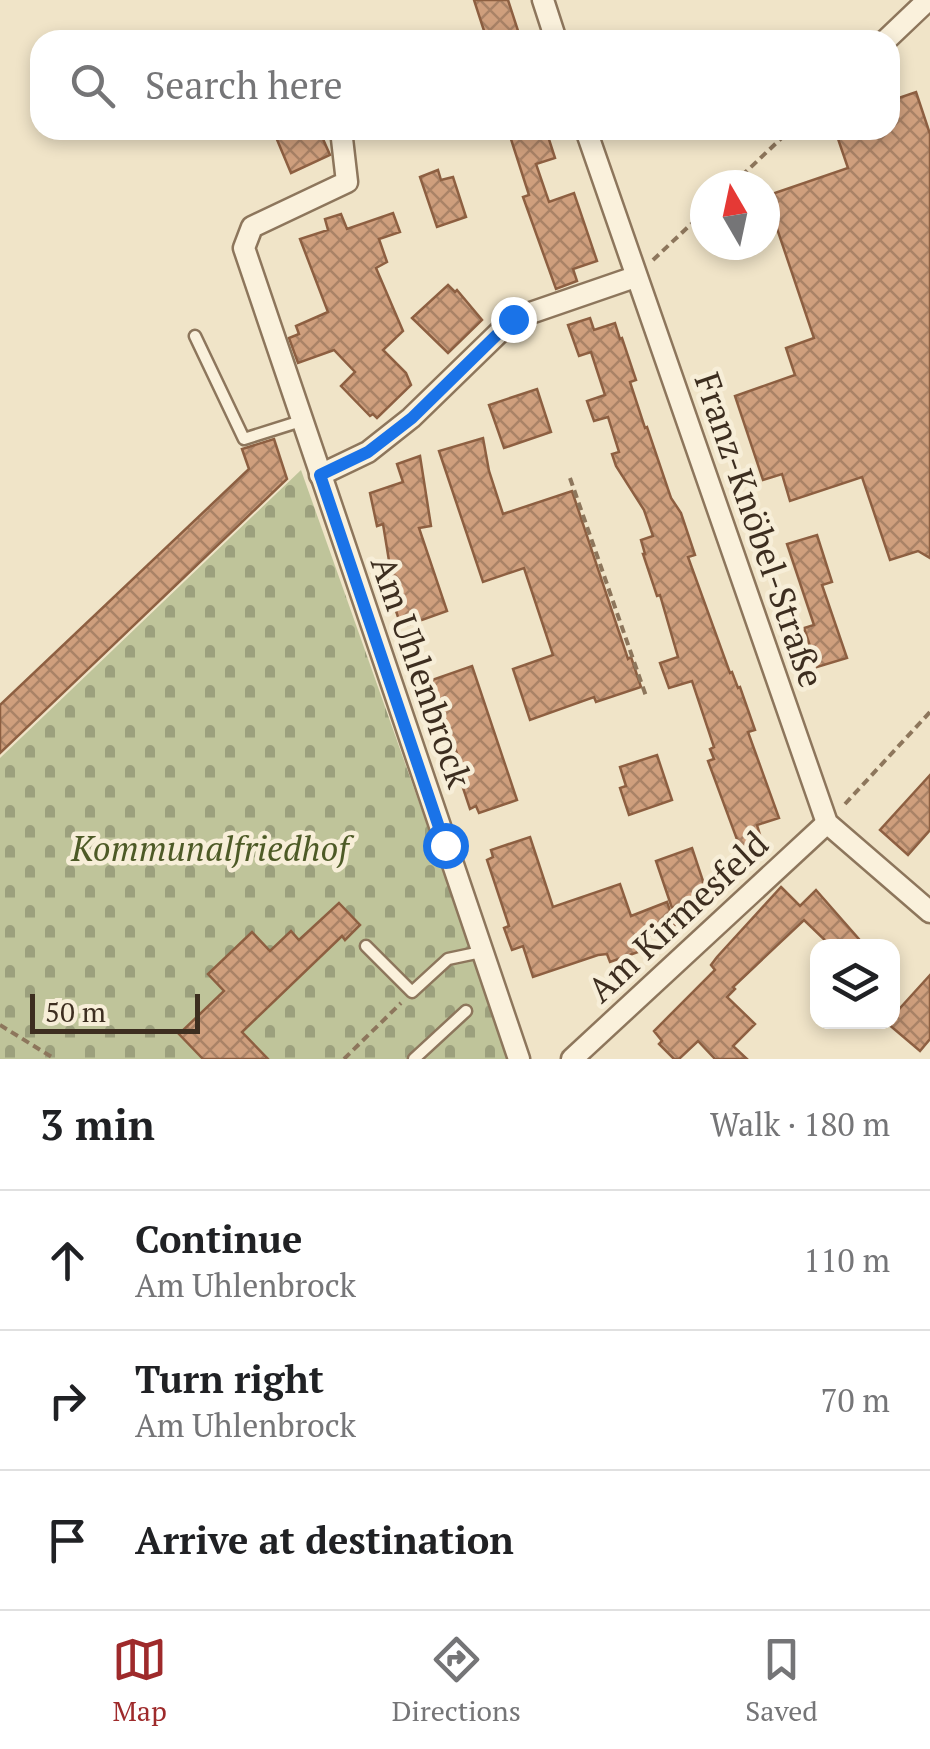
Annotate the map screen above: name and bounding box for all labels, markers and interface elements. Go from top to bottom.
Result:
search box [30,30,900,140]
icon: search [65,58,120,113]
text: Search here [145,60,343,110]
north arrow [690,170,780,260]
route end [491,297,537,343]
street label: Franz-Knöbel-Straße [684,366,835,693]
street label: Am Uhlenbrock [361,550,483,794]
street label: Am Kirmesfeld [577,821,778,1012]
route start [423,823,469,869]
park label: Kommunalfriedhof [70,825,355,871]
map controls [810,939,900,1029]
button: layers [810,939,900,1029]
scale bar [30,989,200,1034]
text: 50 m [45,993,106,1030]
text: 3 min [40,1096,155,1152]
text: Walk · 180 m [710,1103,890,1145]
text: Continue [135,1214,302,1264]
icon: ahead [40,1233,95,1288]
text: 110 m [803,1239,890,1281]
text: Am Uhlenbrock [135,1264,356,1306]
text: Turn right [135,1354,324,1404]
icon: right [40,1373,95,1428]
text: 70 m [820,1379,890,1421]
text: Am Uhlenbrock [135,1404,356,1446]
icon: arrive [40,1513,95,1568]
text: Arrive at destination [135,1515,514,1565]
tab: Map [112,1632,167,1729]
tab: Directions [392,1632,521,1729]
tab: Saved [745,1632,818,1729]

